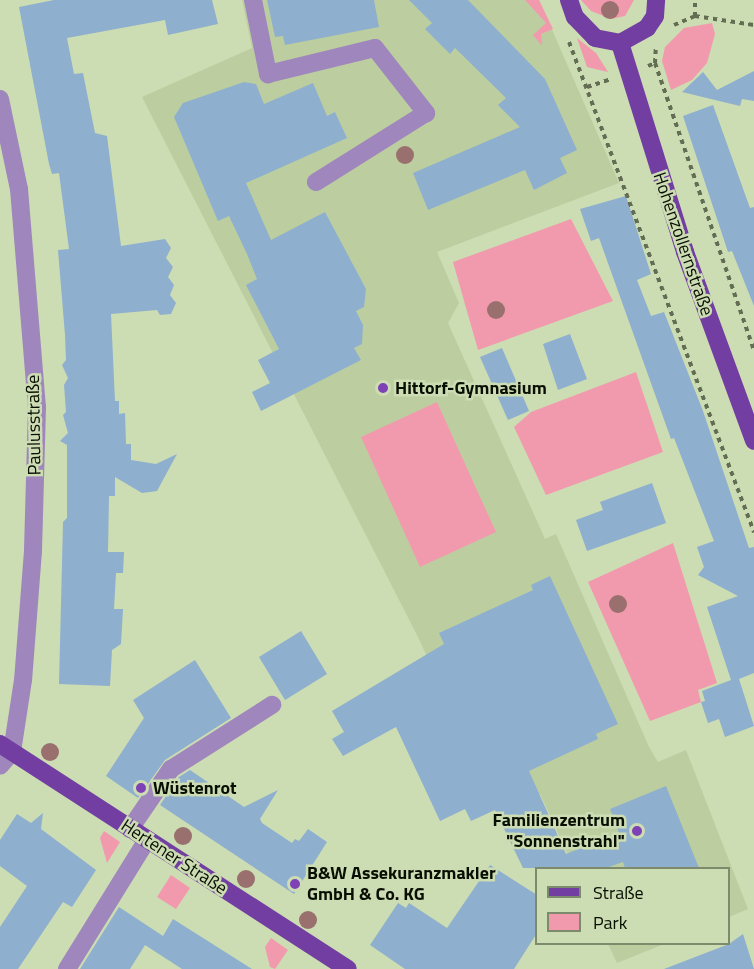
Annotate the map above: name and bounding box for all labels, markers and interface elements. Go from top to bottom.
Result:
street label: Hohenzollernstraße [648,169,718,319]
street label: Paulusstraße [22,375,46,475]
place label: Hittorf-Gymnasium [395,377,547,399]
marker: Hittorf-Gymnasium [376,381,390,395]
place label: Wüstenrot [153,777,237,799]
marker: Wüstenrot [134,781,148,795]
place label: Familienzentrum "Sonnenstrahl" [493,810,625,852]
street label: Hertener Straße [117,815,231,899]
marker: Familienzentrum "Sonnenstrahl" [630,824,644,838]
place label: B&W Assekuranzmakler GmbH & Co. KG [307,863,496,906]
legend [535,867,730,945]
marker: B&W Assekuranzmakler GmbH & Co. KG [288,877,302,891]
text: Straße [593,879,644,906]
text: Park [593,909,627,936]

